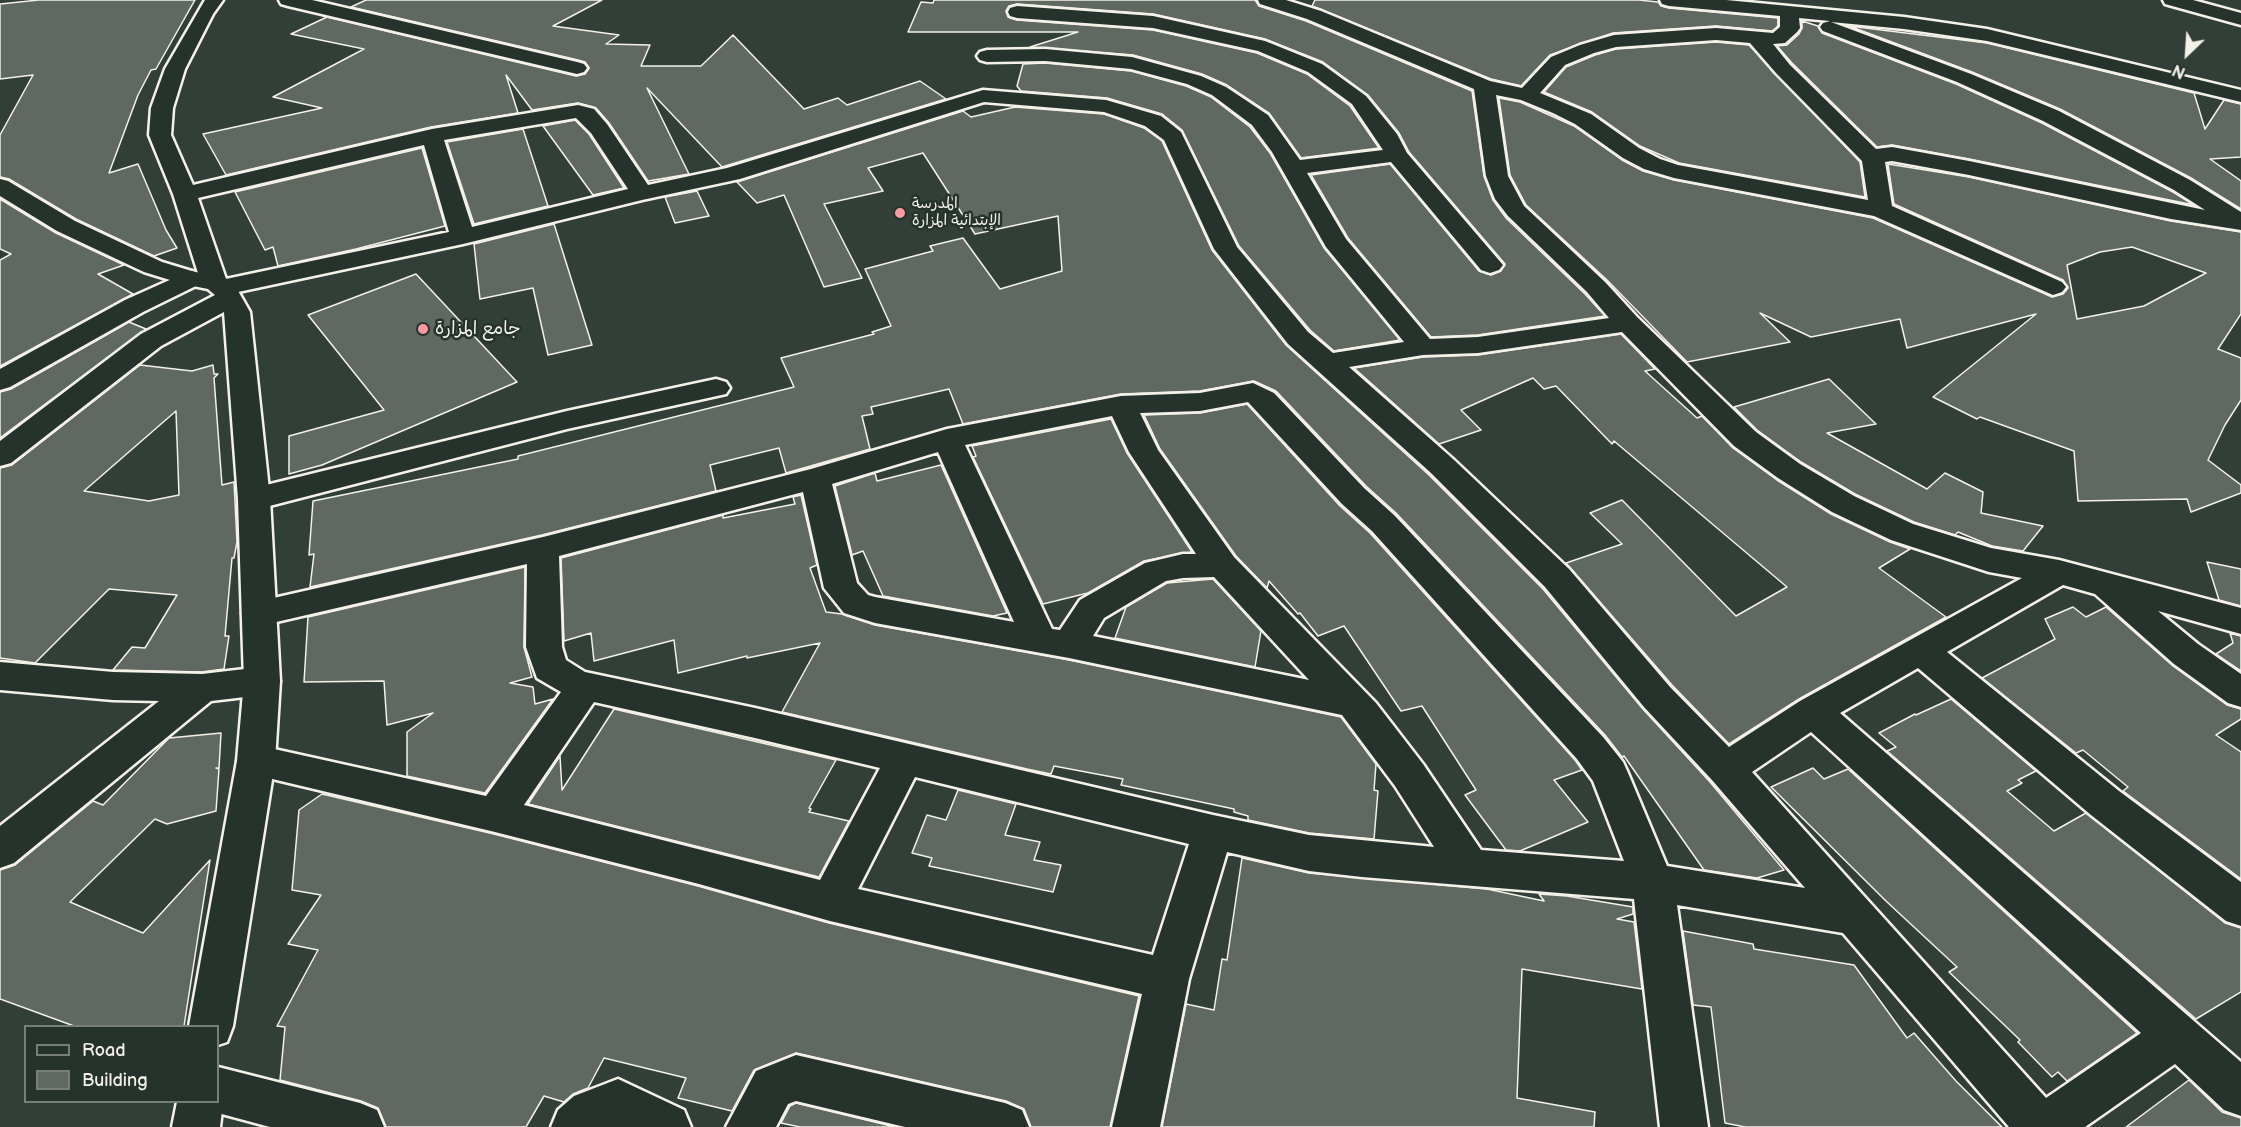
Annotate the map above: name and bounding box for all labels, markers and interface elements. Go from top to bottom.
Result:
north arrow [2157,24,2217,84]
text: N [2170,60,2189,82]
place label: المدرسة الإبتدائية المزارة [912,195,1001,230]
marker: المدرسة الإبتدائية المزارة [893,206,907,220]
place label: جامع المزارة [435,318,520,340]
marker: جامع المزارة [416,322,430,336]
legend [24,1025,219,1103]
text: Road [82,1040,126,1061]
text: Building [82,1070,148,1091]

